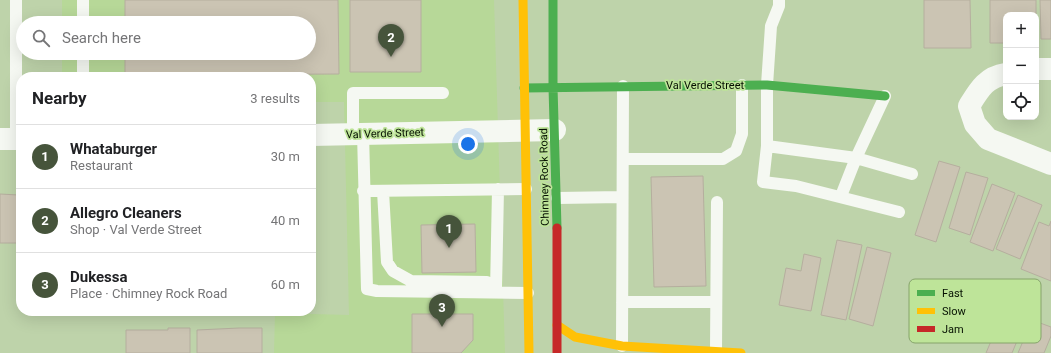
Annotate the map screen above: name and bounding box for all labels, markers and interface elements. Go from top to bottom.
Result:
map controls [1003,12,1039,120]
button: + [1003,12,1039,48]
search box [16,16,316,60]
pin: 2 [378,24,404,57]
icon: search [30,27,52,49]
text: Search here [62,29,141,47]
button: − [1003,48,1039,84]
street label: Val Verde Street [666,79,744,92]
button: locate [1003,84,1039,120]
text: Nearby [32,88,87,108]
text: 3 results [250,91,300,106]
street label: Val Verde Street [346,126,425,141]
street label: Chimney Rock Road [537,128,552,226]
your location [458,134,478,154]
text: Whataburger [70,140,157,158]
text: 1 [41,149,49,164]
text: 30 m [271,149,300,164]
text: Restaurant [70,158,133,173]
text: Allegro Cleaners [70,204,182,222]
text: 2 [41,213,49,228]
text: 40 m [271,213,300,228]
pin: 1 [436,215,462,248]
text: Shop · Val Verde Street [70,222,202,237]
text: Dukessa [70,268,128,286]
text: 3 [41,277,49,292]
text: 60 m [271,277,300,292]
legend [909,279,1041,343]
text: Place · Chimney Rock Road [70,286,227,301]
text: Fast [942,287,964,300]
pin: 3 [429,294,455,327]
text: Slow [942,305,966,318]
text: Jam [942,323,964,336]

